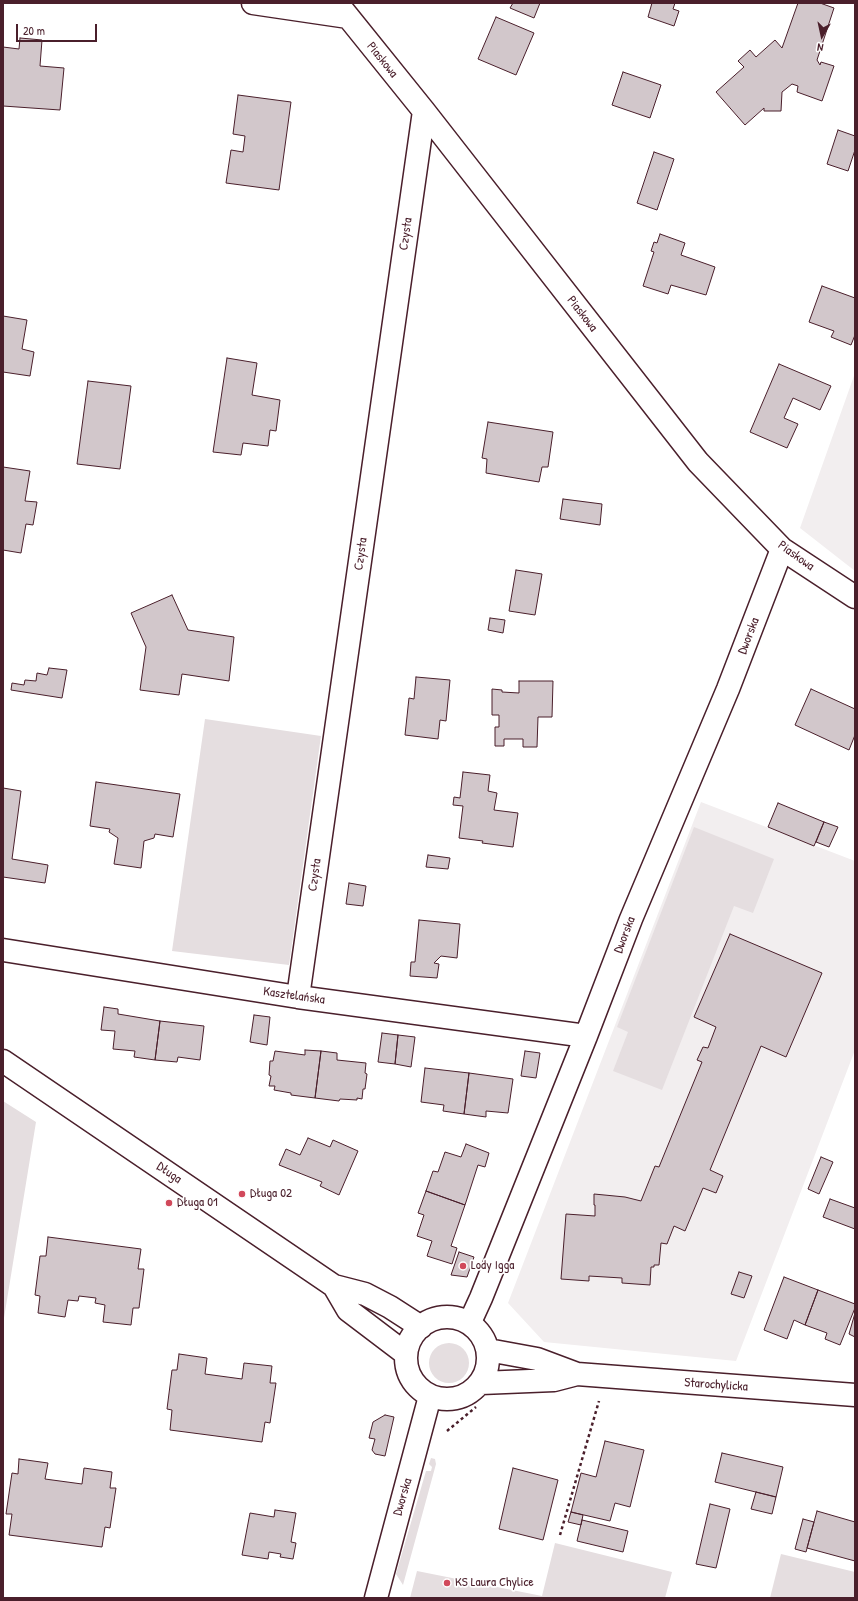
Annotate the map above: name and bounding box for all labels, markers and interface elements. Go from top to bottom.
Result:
scale bar [18,16,99,42]
north arrow [802,16,842,56]
text: 20 m [23,22,45,39]
street label: Piaskowa [363,39,401,81]
text: N [816,40,824,55]
street label: Czysta [396,217,416,251]
street label: Piaskowa [563,293,601,335]
street label: Czysta [351,537,371,571]
street label: Piaskowa [775,538,817,574]
street label: Dworska [735,615,763,657]
street label: Czysta [305,858,325,892]
street label: Dworska [611,914,639,956]
street label: Kasztelańska [262,984,326,1008]
street label: Długa [153,1159,185,1187]
place label: Długa 02 [250,1186,292,1202]
marker: Długa 02 [237,1189,247,1199]
place label: Długa 01 [177,1195,218,1211]
marker: Długa 01 [164,1198,174,1208]
place label: Lody Igga [471,1258,514,1274]
marker: Lody Igga [458,1261,468,1271]
street label: Starochylicka [684,1375,748,1395]
street label: Dworska [390,1477,416,1517]
place label: KS Laura Chylice [455,1575,534,1591]
marker: KS Laura Chylice [442,1578,452,1588]

